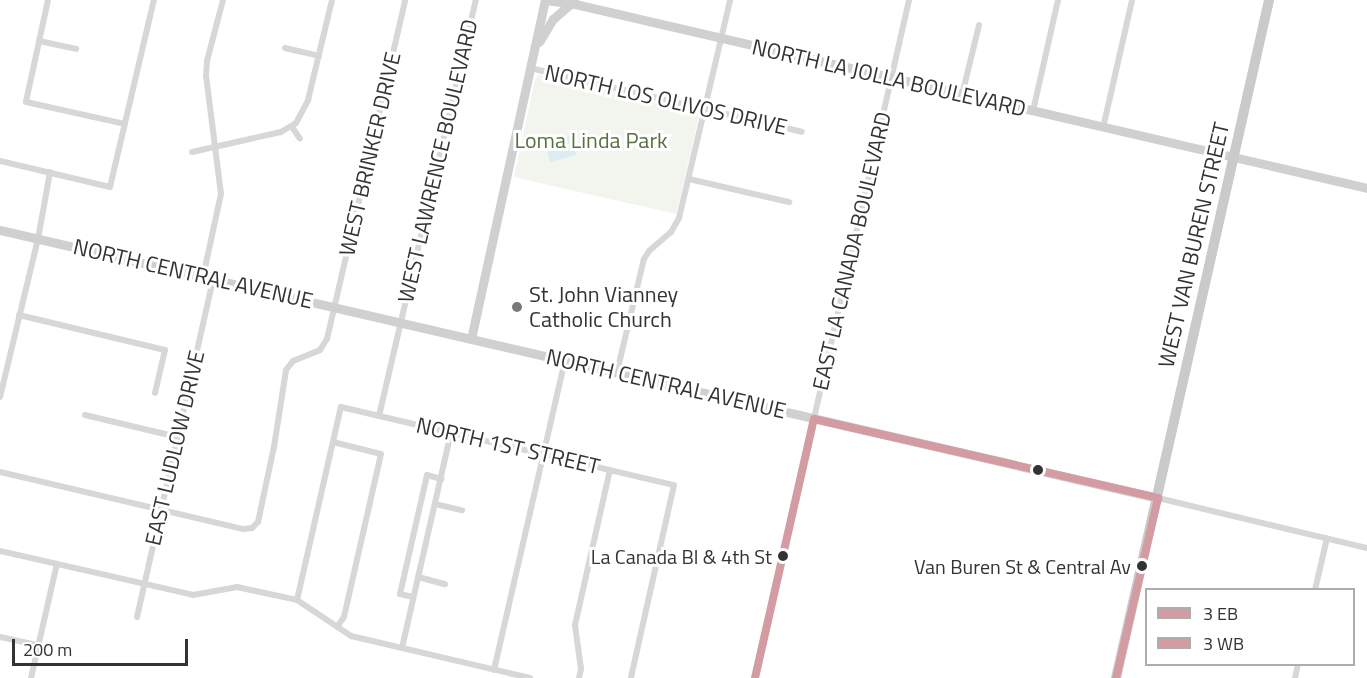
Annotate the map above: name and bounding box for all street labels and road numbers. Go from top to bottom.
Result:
street label: WEST LAWRENCE BOULEVARD [393,17,483,305]
street label: NORTH LA JOLLA BOULEVARD [749,34,1029,122]
street label: WEST BRINKER DRIVE [334,49,406,259]
street label: NORTH LOS OLIVOS DRIVE [542,59,790,141]
street label: EAST LA CANADA BOULEVARD [807,109,897,393]
street label: WEST VAN BUREN STREET [1153,120,1235,370]
street label: NORTH CENTRAL AVENUE [71,234,315,314]
street label: NORTH CENTRAL AVENUE [544,344,788,424]
street label: EAST LUDLOW DRIVE [140,348,210,548]
street label: NORTH 1ST STREET [414,412,602,480]

